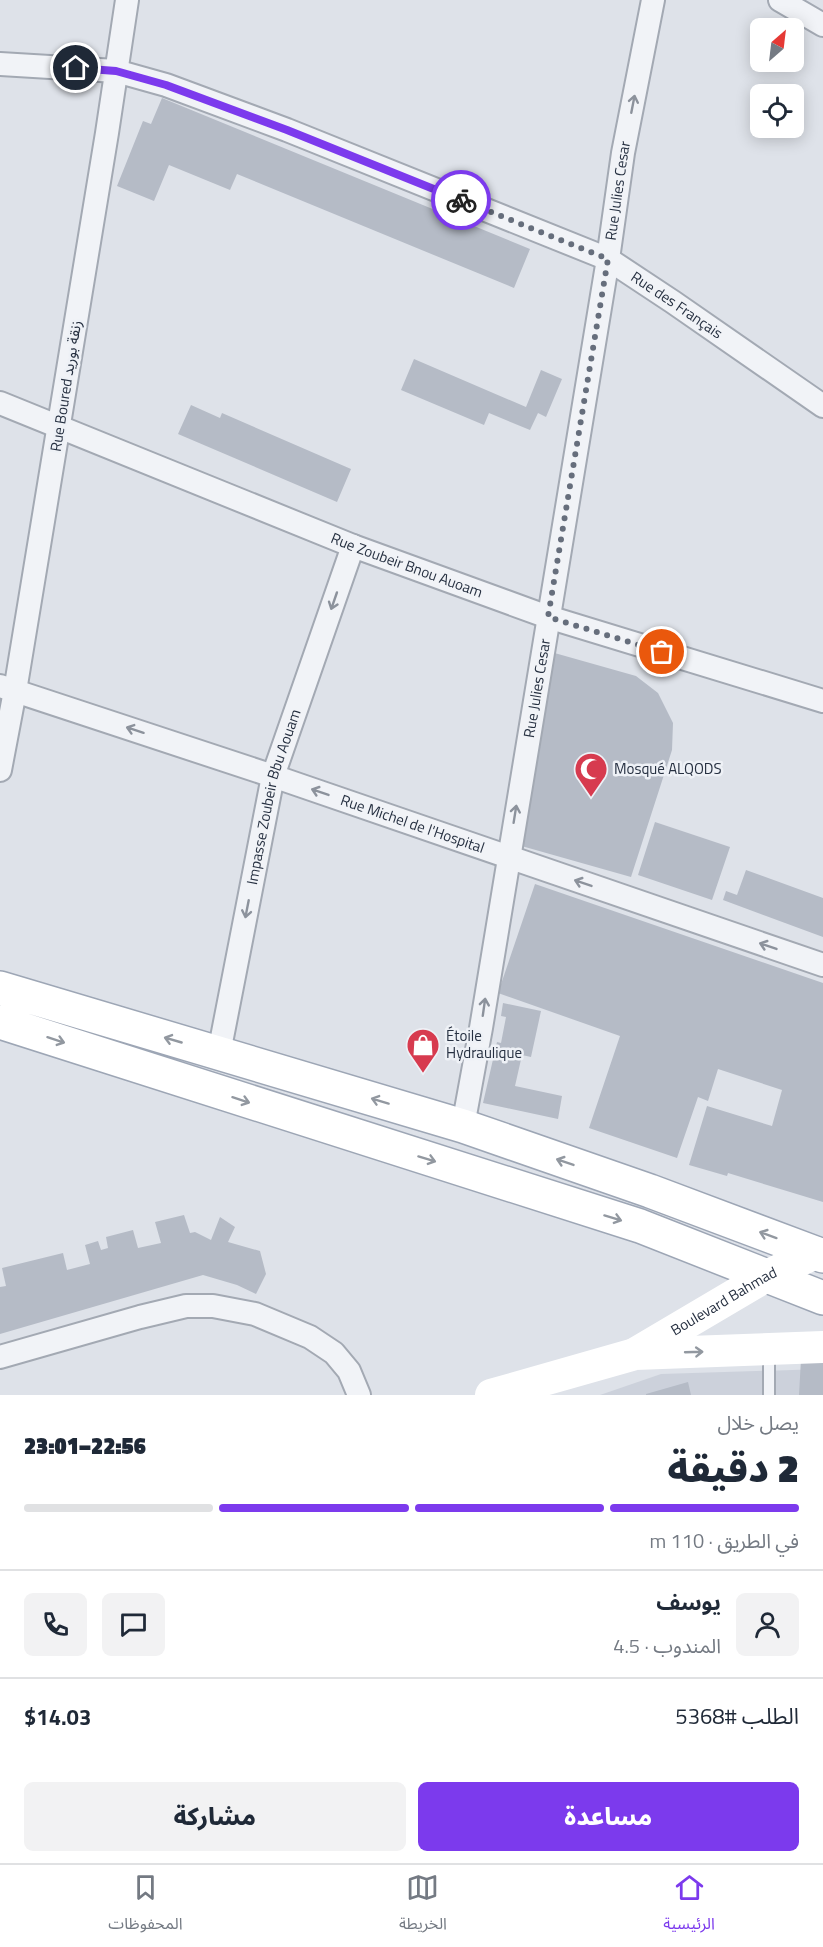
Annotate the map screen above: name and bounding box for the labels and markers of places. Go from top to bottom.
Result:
pin [50,42,101,93]
pin [636,626,687,677]
mosque icon: Mosqué ALQODS [573,751,609,798]
place label: Mosqué ALQODS [614,757,722,780]
place label: Étoile Hydraulique [446,1024,522,1064]
shop icon: Étoile Hydraulique [405,1027,441,1074]

